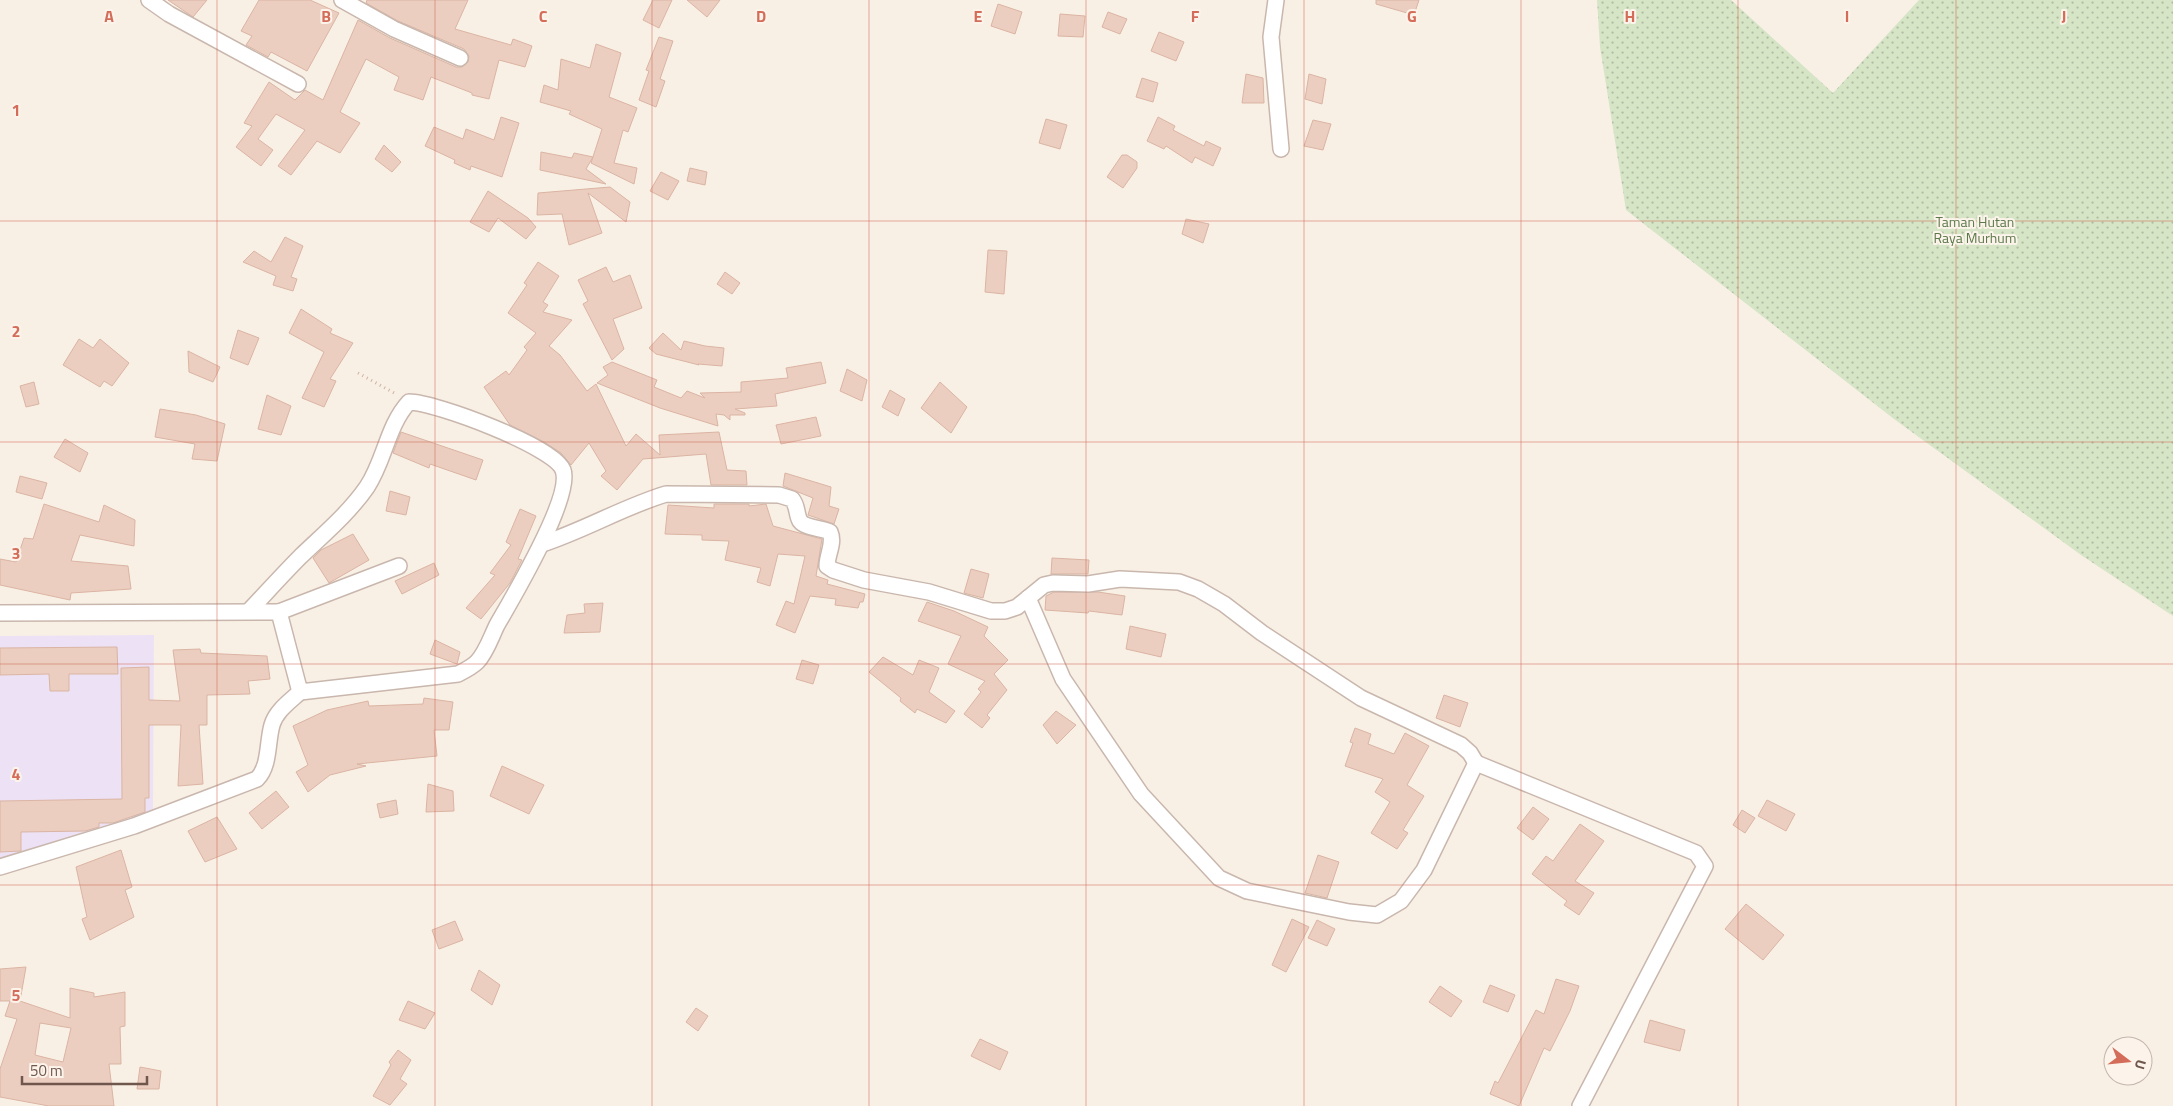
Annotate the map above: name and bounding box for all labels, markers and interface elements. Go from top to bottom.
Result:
text: A [104,4,114,28]
text: B [321,4,331,28]
text: C [539,4,548,28]
text: D [756,4,766,28]
text: E [974,4,983,28]
text: F [1191,4,1200,28]
text: G [1407,4,1417,28]
text: H [1625,4,1635,28]
text: I [1845,4,1849,28]
text: J [2062,4,2066,28]
text: 1 [12,98,20,122]
park label: Taman Hutan Raya Murhum [1934,211,2017,248]
text: 2 [12,319,20,343]
text: 3 [12,541,20,565]
text: 4 [12,762,21,786]
text: 5 [12,983,21,1007]
north arrow [2103,1036,2153,1086]
scale bar [22,1054,148,1086]
text: U [2130,1057,2152,1072]
text: 50 m [30,1059,63,1082]

